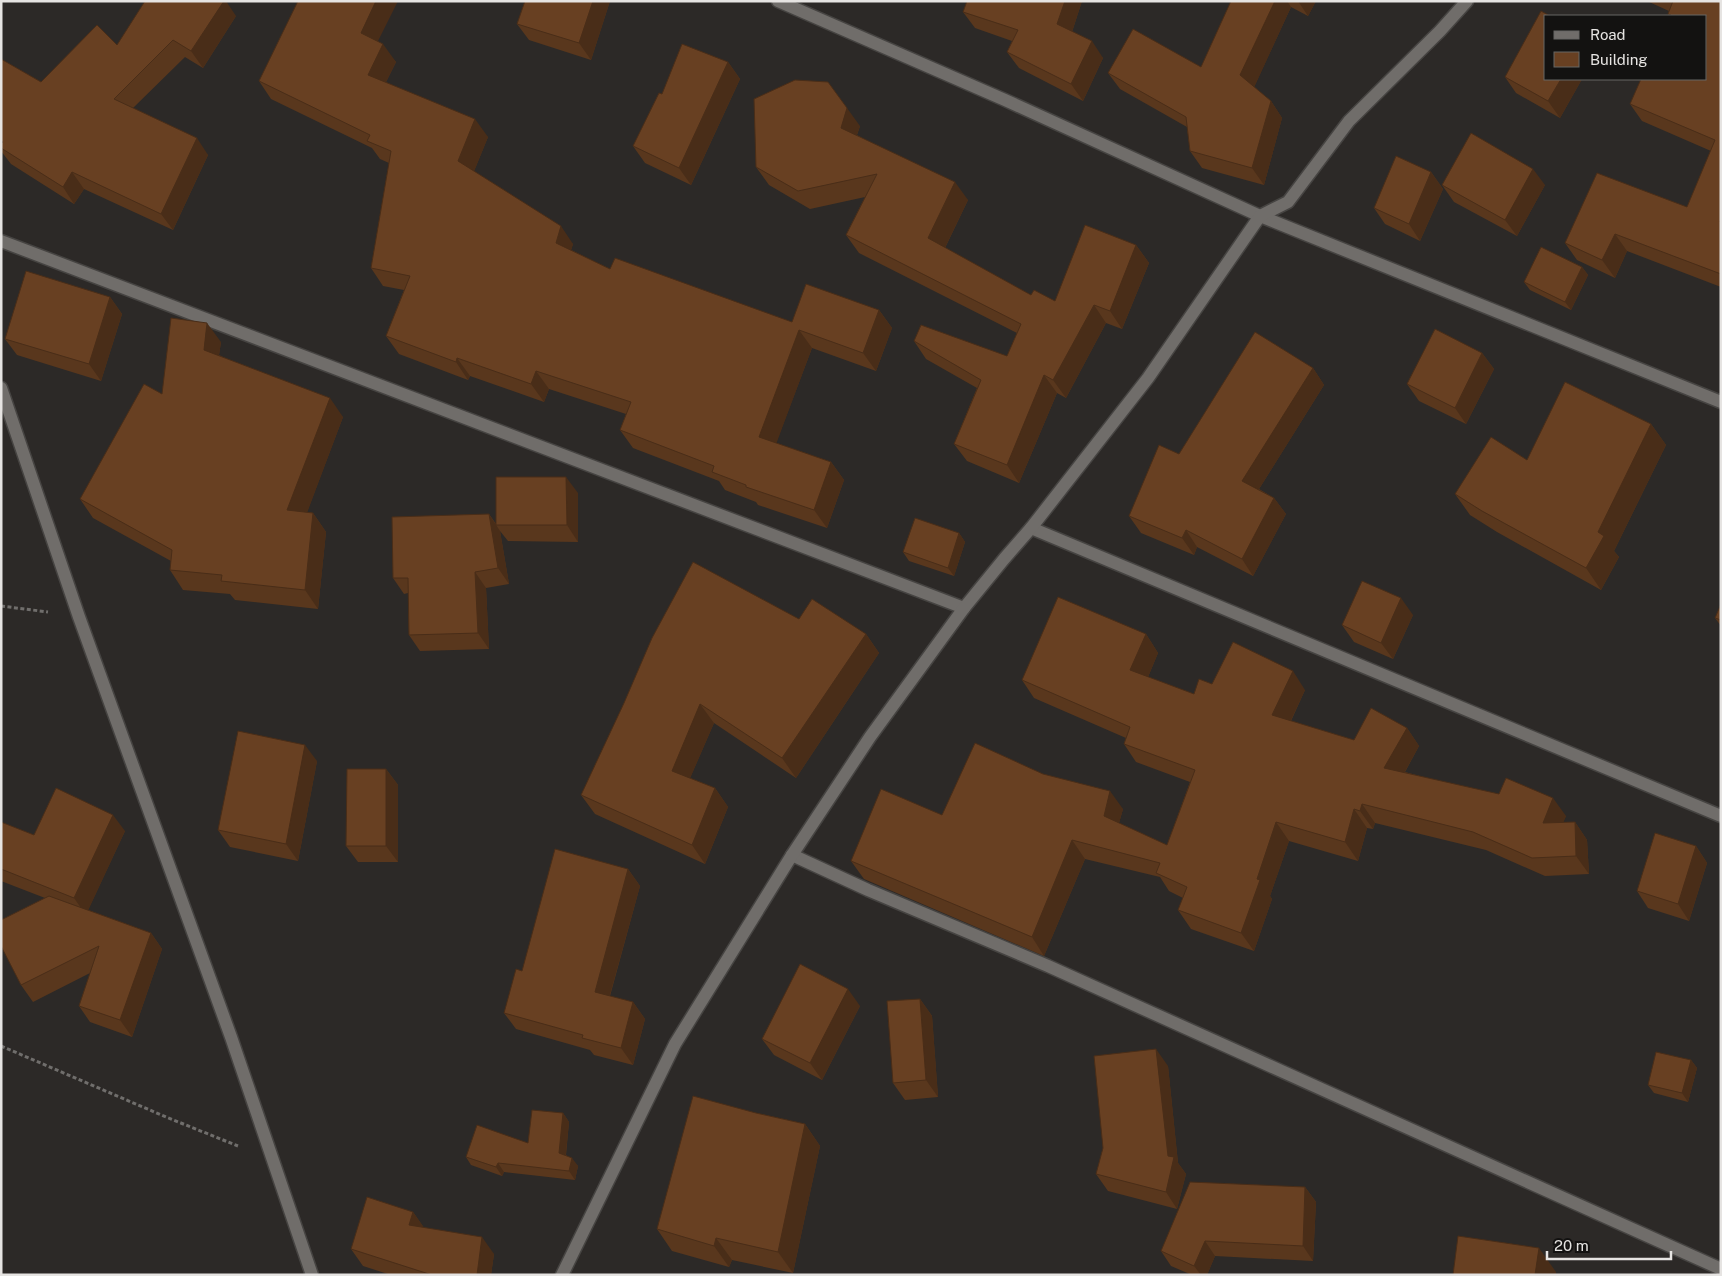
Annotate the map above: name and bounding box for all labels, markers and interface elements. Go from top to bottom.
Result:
legend [1544,15,1707,80]
text: Road [1590,26,1626,43]
text: Building [1590,51,1648,68]
scale bar [1547,1228,1671,1260]
text: 20 m [1554,1237,1589,1254]

